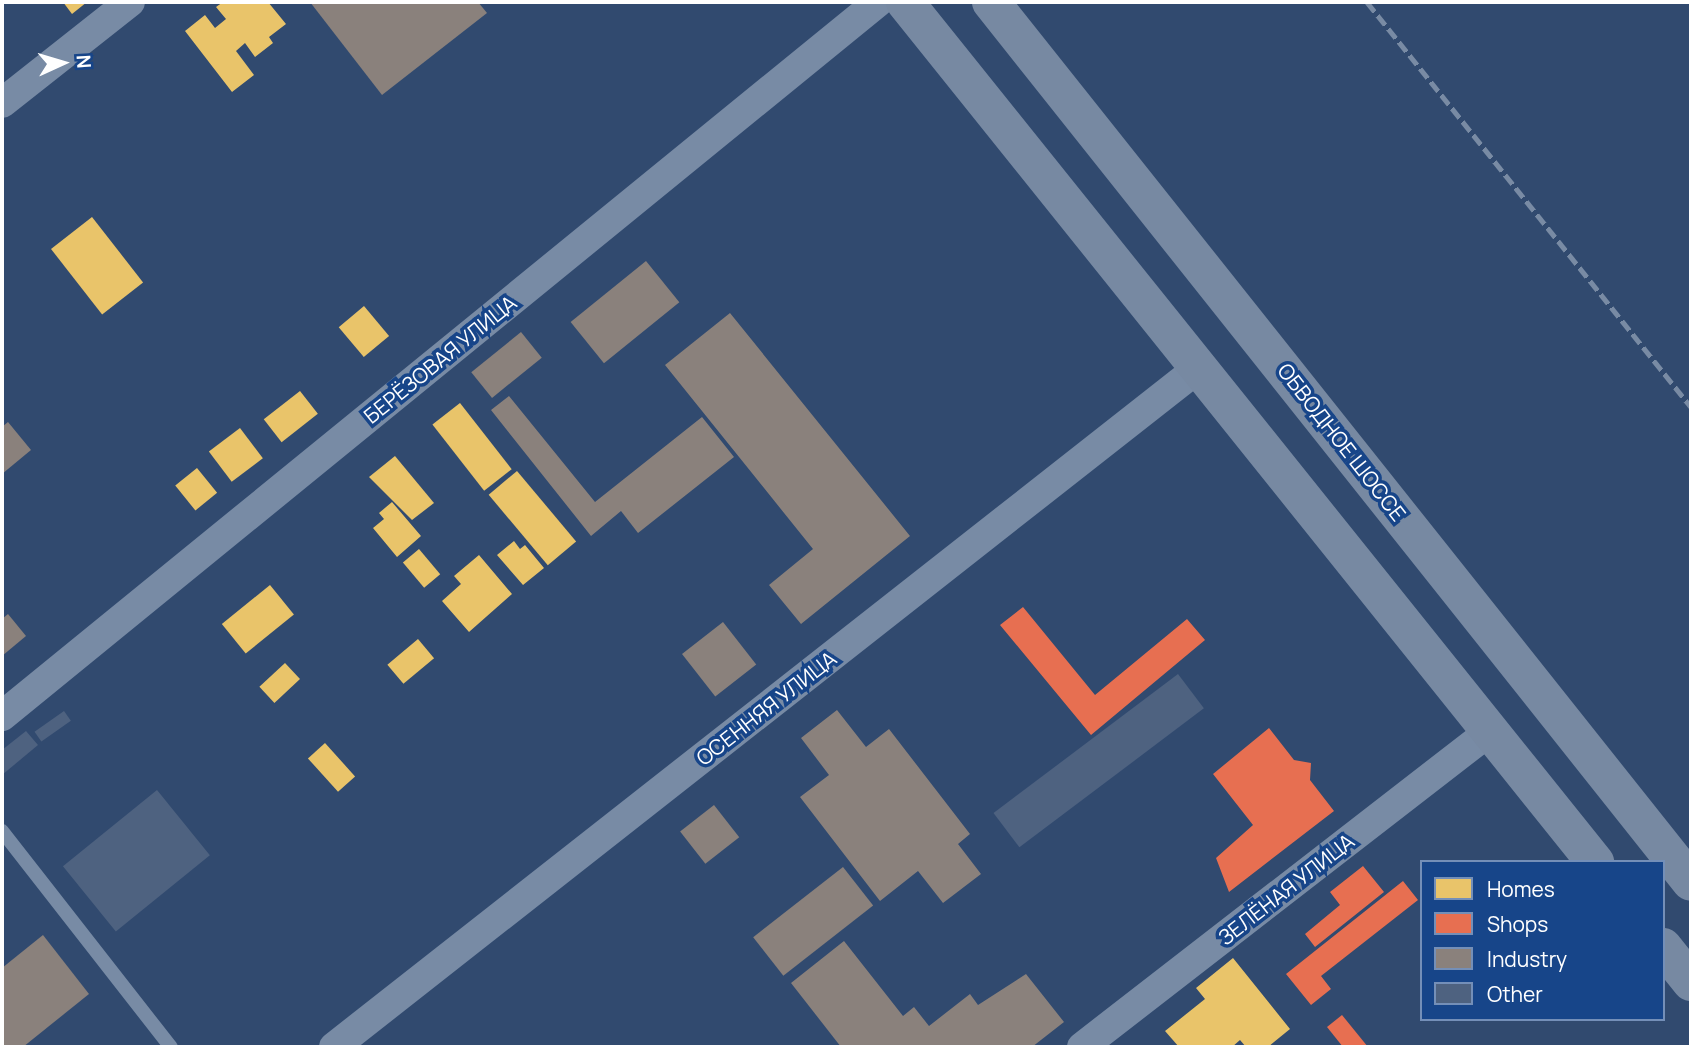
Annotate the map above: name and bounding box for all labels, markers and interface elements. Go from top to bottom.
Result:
north arrow [28,28,98,98]
text: N [71,54,97,69]
street label: БЕРЁЗОВАЯ УЛИЦА [359,290,521,428]
street label: ОБВОДНОЕ ШОССЕ [1273,358,1411,526]
street label: ОСЕННЯЯ УЛИЦА [691,646,841,770]
street label: ЗЕЛЁНАЯ УЛИЦА [1213,828,1359,950]
legend [1420,860,1665,1021]
text: Homes [1487,875,1555,903]
text: Shops [1487,910,1548,938]
text: Industry [1487,945,1567,973]
text: Other [1487,980,1543,1008]

